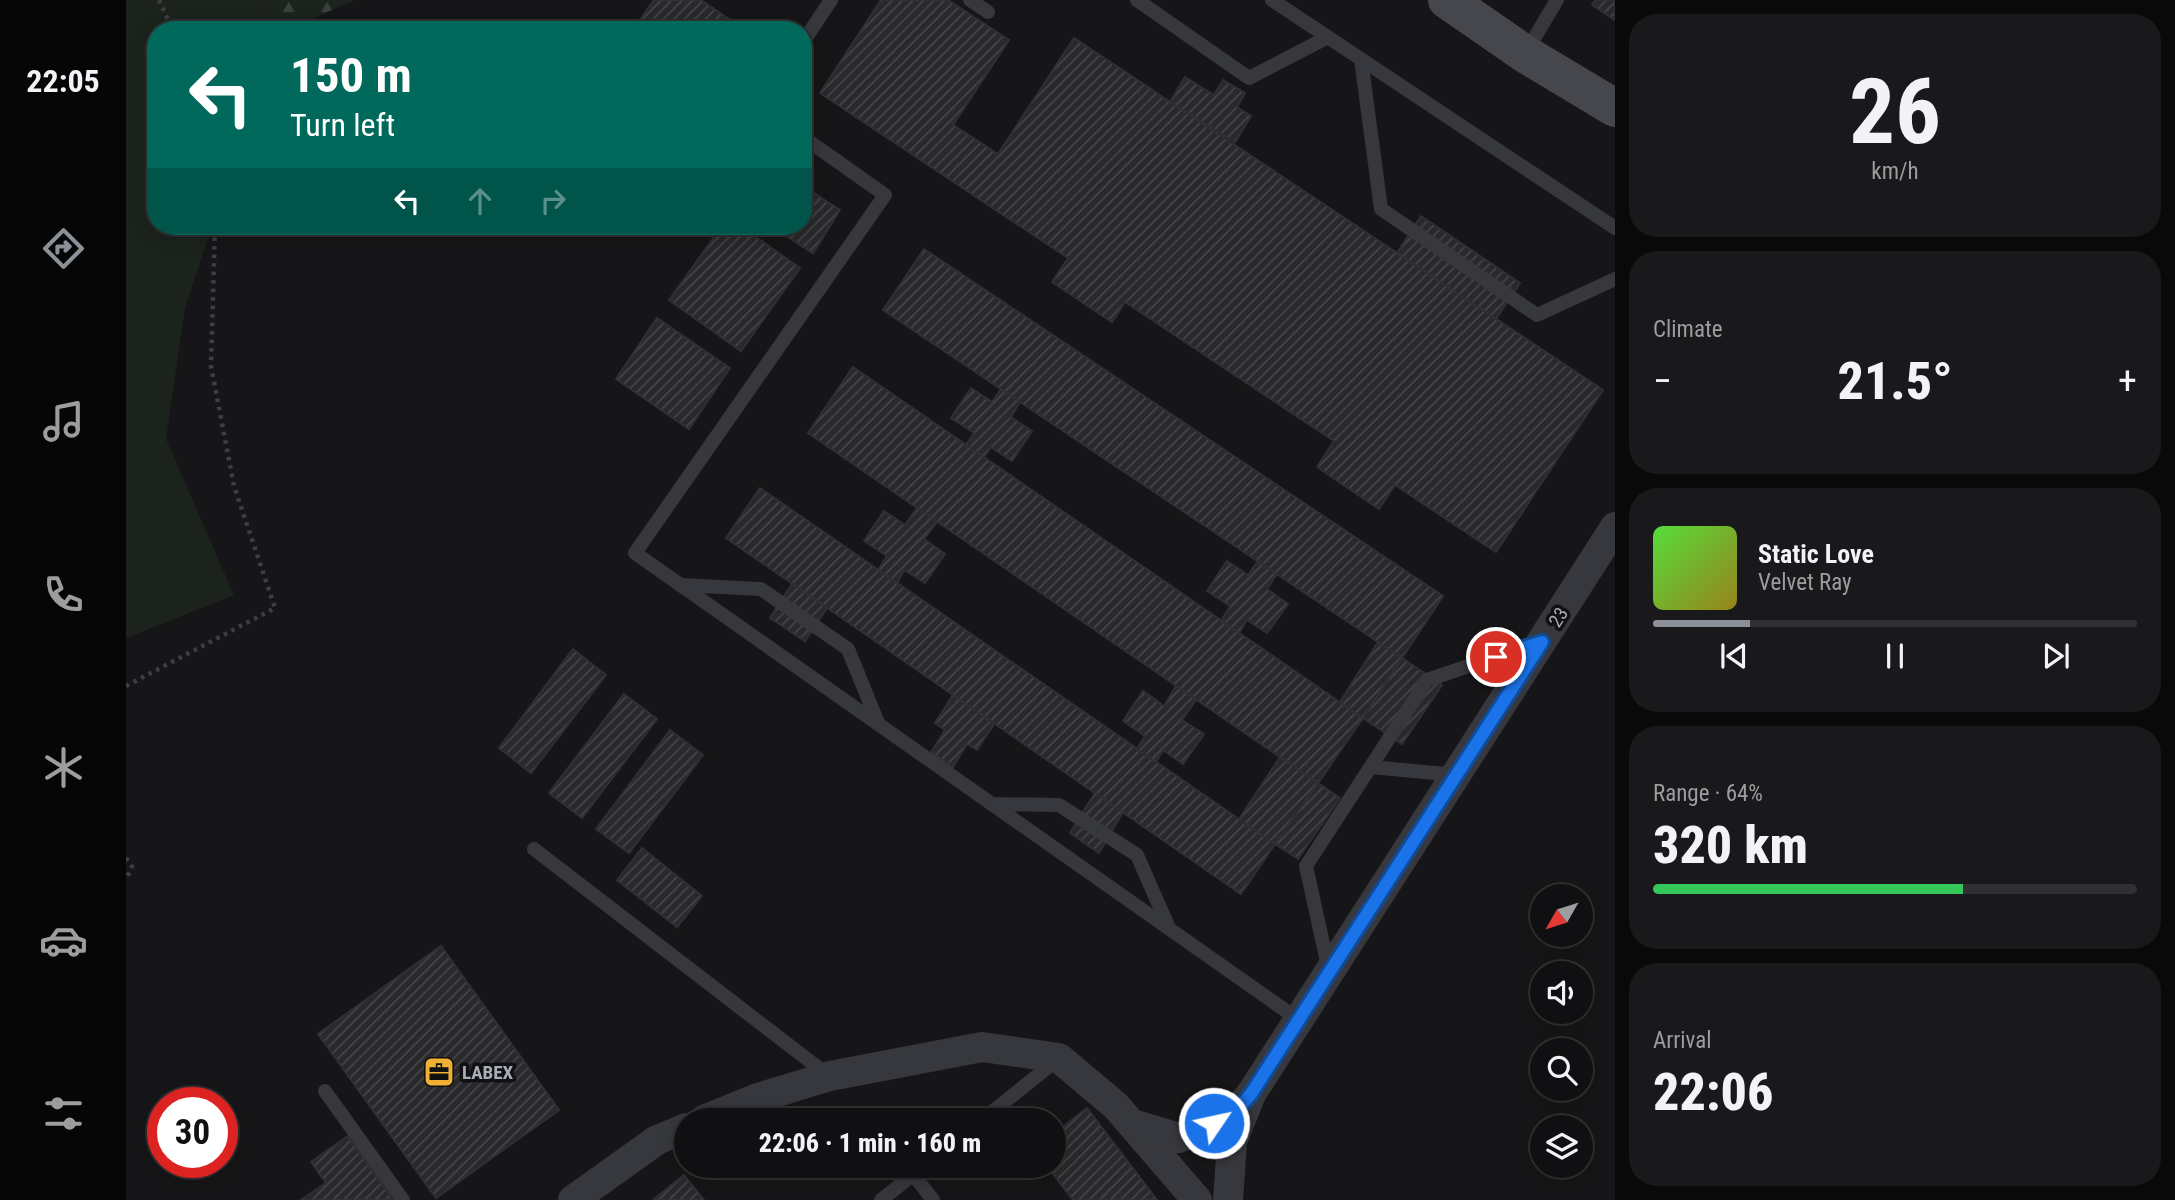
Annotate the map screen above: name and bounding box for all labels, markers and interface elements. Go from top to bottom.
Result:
text: 150 m [290,47,412,104]
icon: left [175,49,266,140]
text: 26 [1849,59,1941,165]
text: 22:05 [26,62,100,100]
text: Turn left [290,106,395,144]
text: km/h [1871,158,1919,185]
icon: left [388,182,426,220]
icon: ahead [461,182,499,220]
icon: right [534,182,572,220]
icon: directions [39,224,88,273]
text: Climate [1653,316,1723,343]
text: 21.5° [1837,351,1953,412]
text: − [1653,359,1672,403]
text: + [2118,359,2137,403]
icon: music [39,397,88,446]
text: Static Love [1758,539,1874,569]
text: Velvet Ray [1758,569,1852,596]
icon: phone [39,570,88,619]
street label: 23 [1544,603,1573,631]
pin [1466,627,1526,687]
icon: previous [1715,637,1753,675]
icon: pause [1876,637,1914,675]
icon: next [2037,637,2075,675]
icon: arrive [1477,638,1515,676]
icon: climate [39,743,88,792]
text: Range · 64% [1653,780,1763,807]
text: 320 km [1653,815,1808,876]
north arrow [1530,884,1592,947]
map controls [1530,884,1593,1178]
icon: car [39,916,88,965]
button: sound [1530,961,1593,1024]
text: Arrival [1653,1027,1712,1054]
button: search [1530,1038,1593,1101]
office icon: LABEX [422,1055,456,1089]
place label: LABEX [462,1061,514,1084]
text: 22:06 [1653,1062,1773,1123]
position arrow [1177,1086,1251,1160]
speed limit sign: 30 [147,1087,238,1178]
icon: filters [39,1089,88,1138]
button: layers [1530,1115,1593,1178]
text: 22:06 · 1 min · 160 m [759,1128,981,1158]

